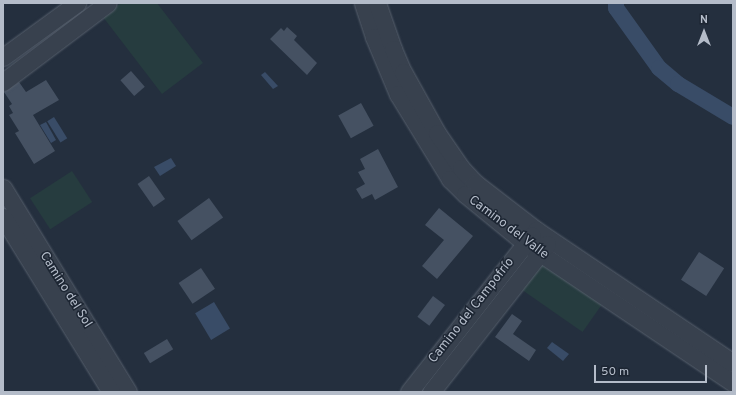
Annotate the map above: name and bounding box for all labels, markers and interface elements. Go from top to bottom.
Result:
north arrow [684,12,724,52]
text: N [700,13,708,27]
street label: Camino del Valle [465,193,551,263]
street label: Camino del Sol [35,249,95,331]
street label: Camino del Campofrío [426,255,518,367]
scale bar [596,357,709,383]
text: 50 m [601,364,629,380]

